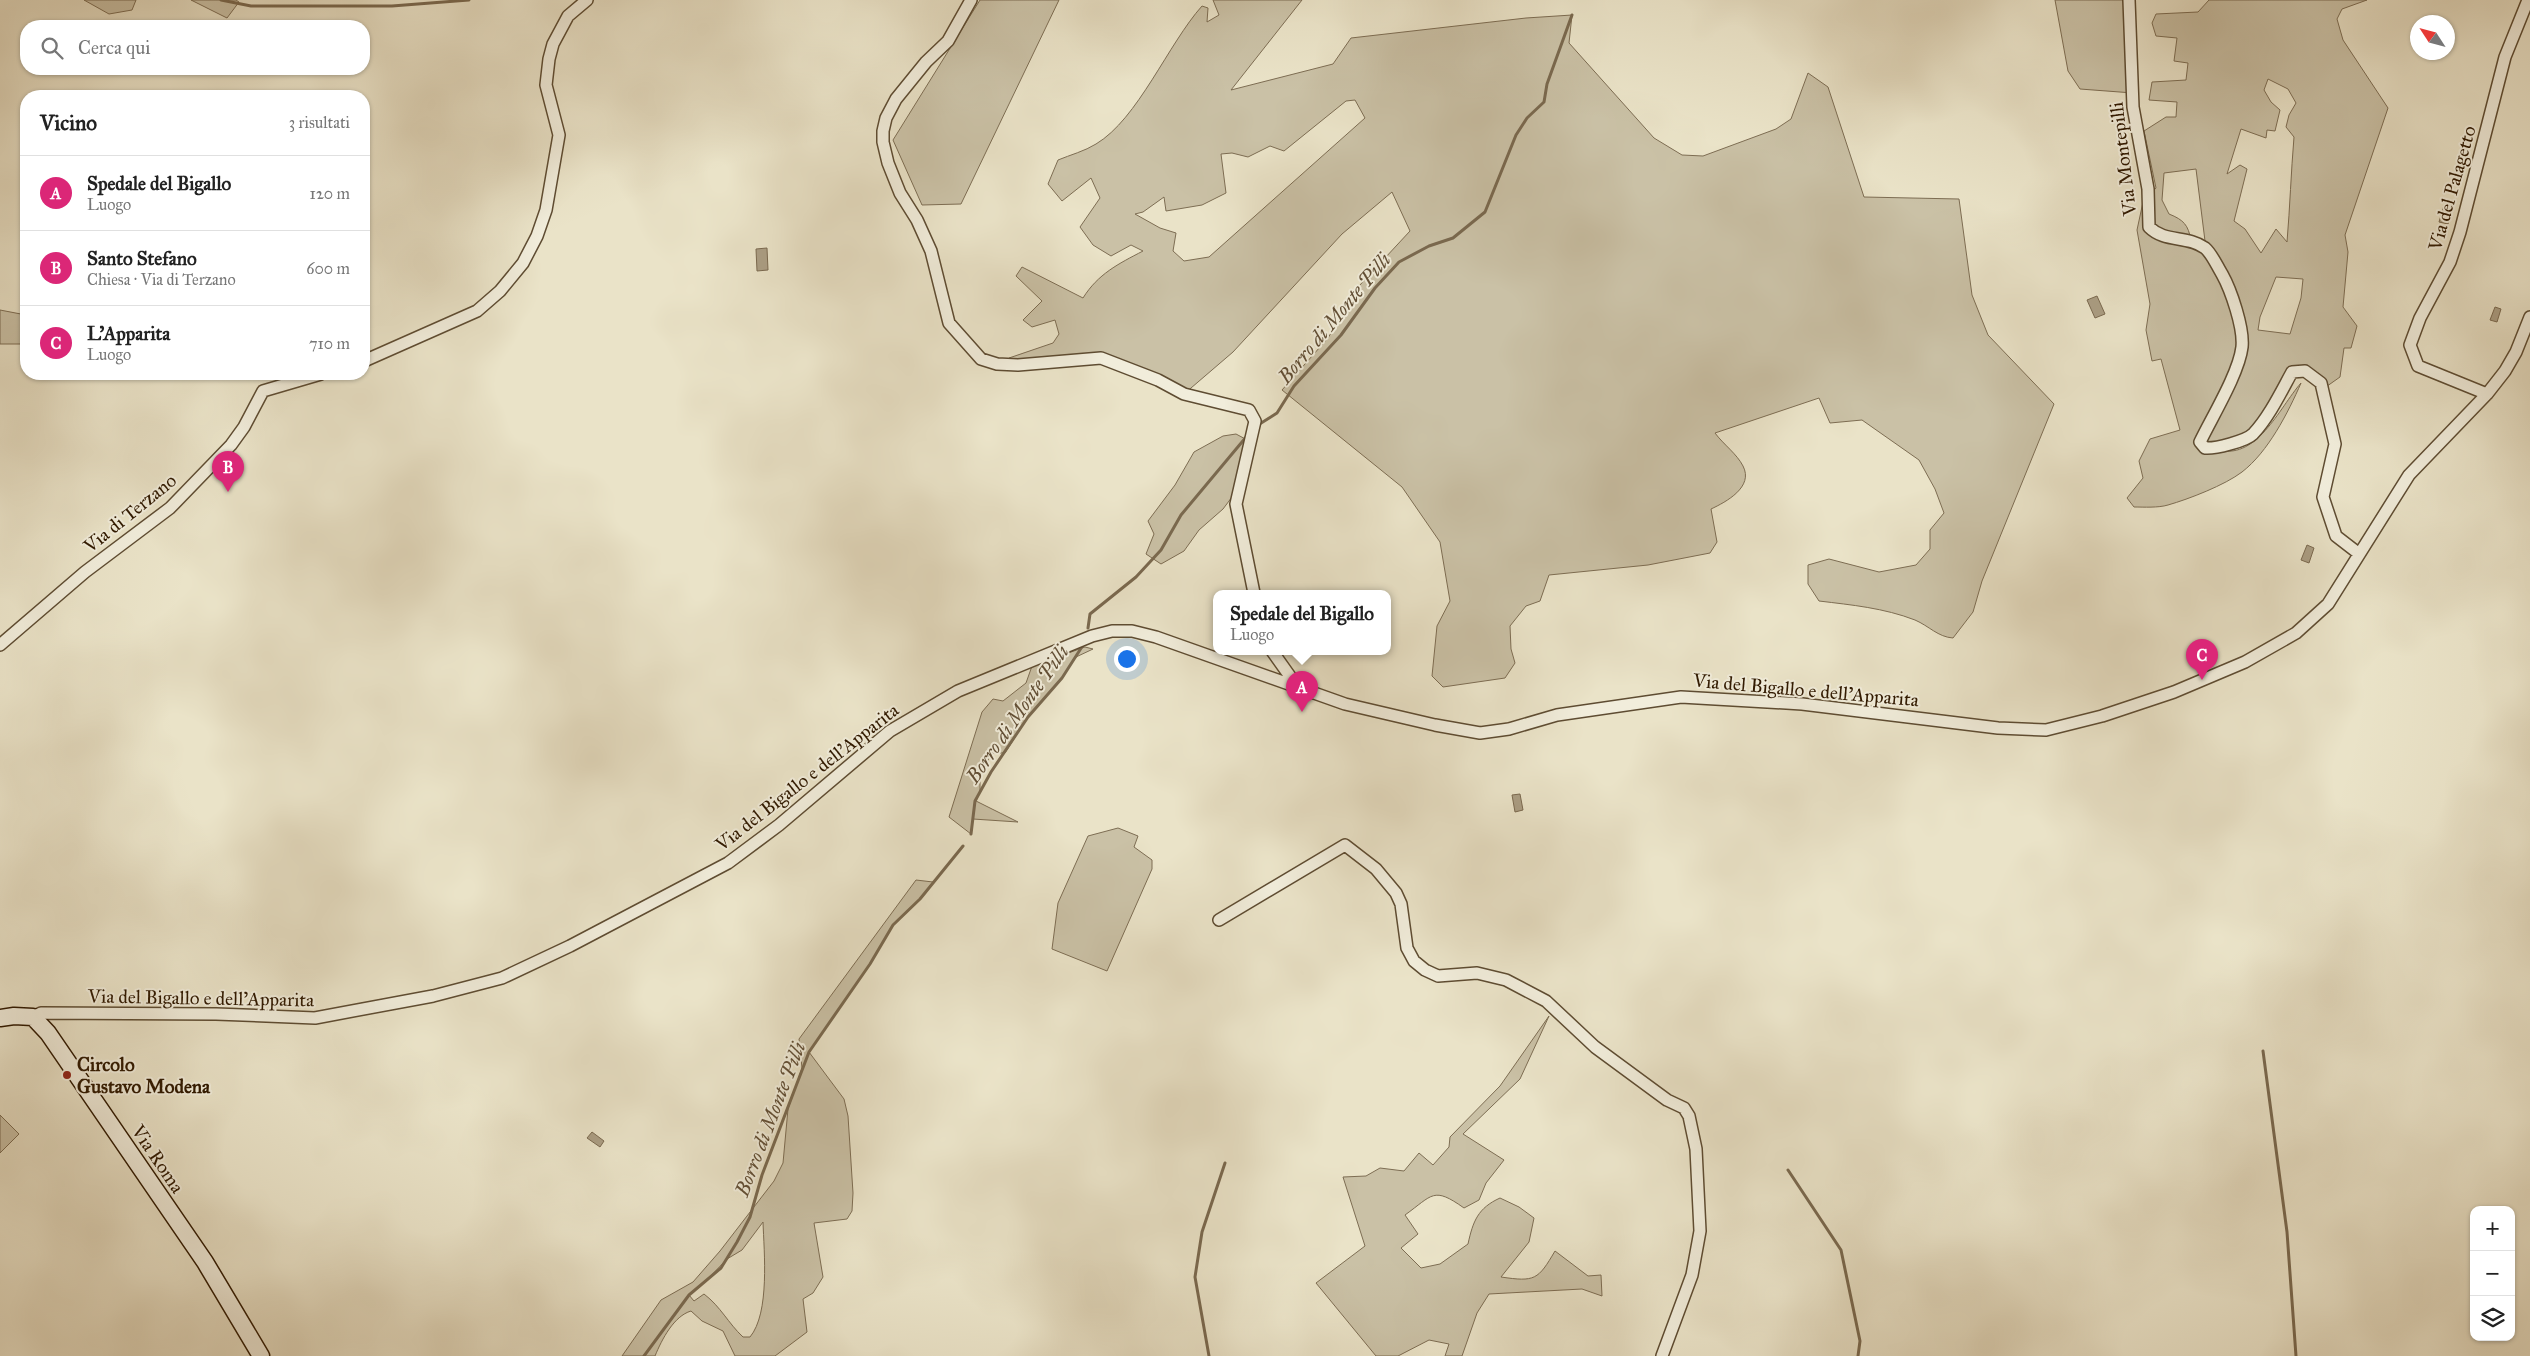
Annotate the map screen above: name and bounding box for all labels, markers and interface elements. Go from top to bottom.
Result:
north arrow [2410,15,2455,60]
search box [20,20,370,75]
icon: search [38,34,66,62]
text: Cerca qui [78,36,150,59]
street label: Via Montepilli [2105,101,2142,218]
text: Vicino [40,110,97,136]
text: 3 risultati [289,113,350,132]
street label: Via del Palagetto [2423,123,2482,254]
text: Spedale del Bigallo [87,172,231,195]
text: A [51,184,61,203]
text: 120 m [310,184,350,203]
text: Luogo [87,195,131,214]
text: Santo Stefano [87,247,197,270]
water label: Borro di Monte Pilli [1272,248,1396,389]
text: B [51,259,61,278]
text: 600 m [306,259,350,278]
text: Chiesa · Via di Terzano [87,270,236,289]
text: L'Apparita [87,322,170,345]
text: C [51,334,61,353]
text: 710 m [309,334,350,353]
text: Luogo [87,345,131,364]
pin: B [212,451,244,492]
street label: Via di Terzano [78,468,181,558]
popup [1213,590,1391,655]
text: Spedale del Bigallo [1230,602,1374,625]
text: Luogo [1230,625,1274,644]
pin: C [2186,639,2218,680]
water label: Borro di Monte Pilli [960,640,1074,789]
your location [1114,646,1140,672]
street label: Via del Bigallo e dell'Apparita [1691,669,1921,712]
pin: A [1286,671,1318,712]
street label: Via del Bigallo e dell'Apparita [710,698,905,857]
street label: Via del Bigallo e dell'Apparita [87,985,315,1012]
water label: Borro di Monte Pilli [729,1038,810,1200]
place label: Circolo Gustavo Modena [77,1053,211,1098]
marker: Circolo Gustavo Modena [61,1069,73,1081]
street label: Via Roma [126,1120,190,1198]
map controls [2470,1206,2515,1341]
button: + [2470,1206,2515,1251]
button: − [2470,1251,2515,1296]
button: layers [2470,1296,2515,1341]

